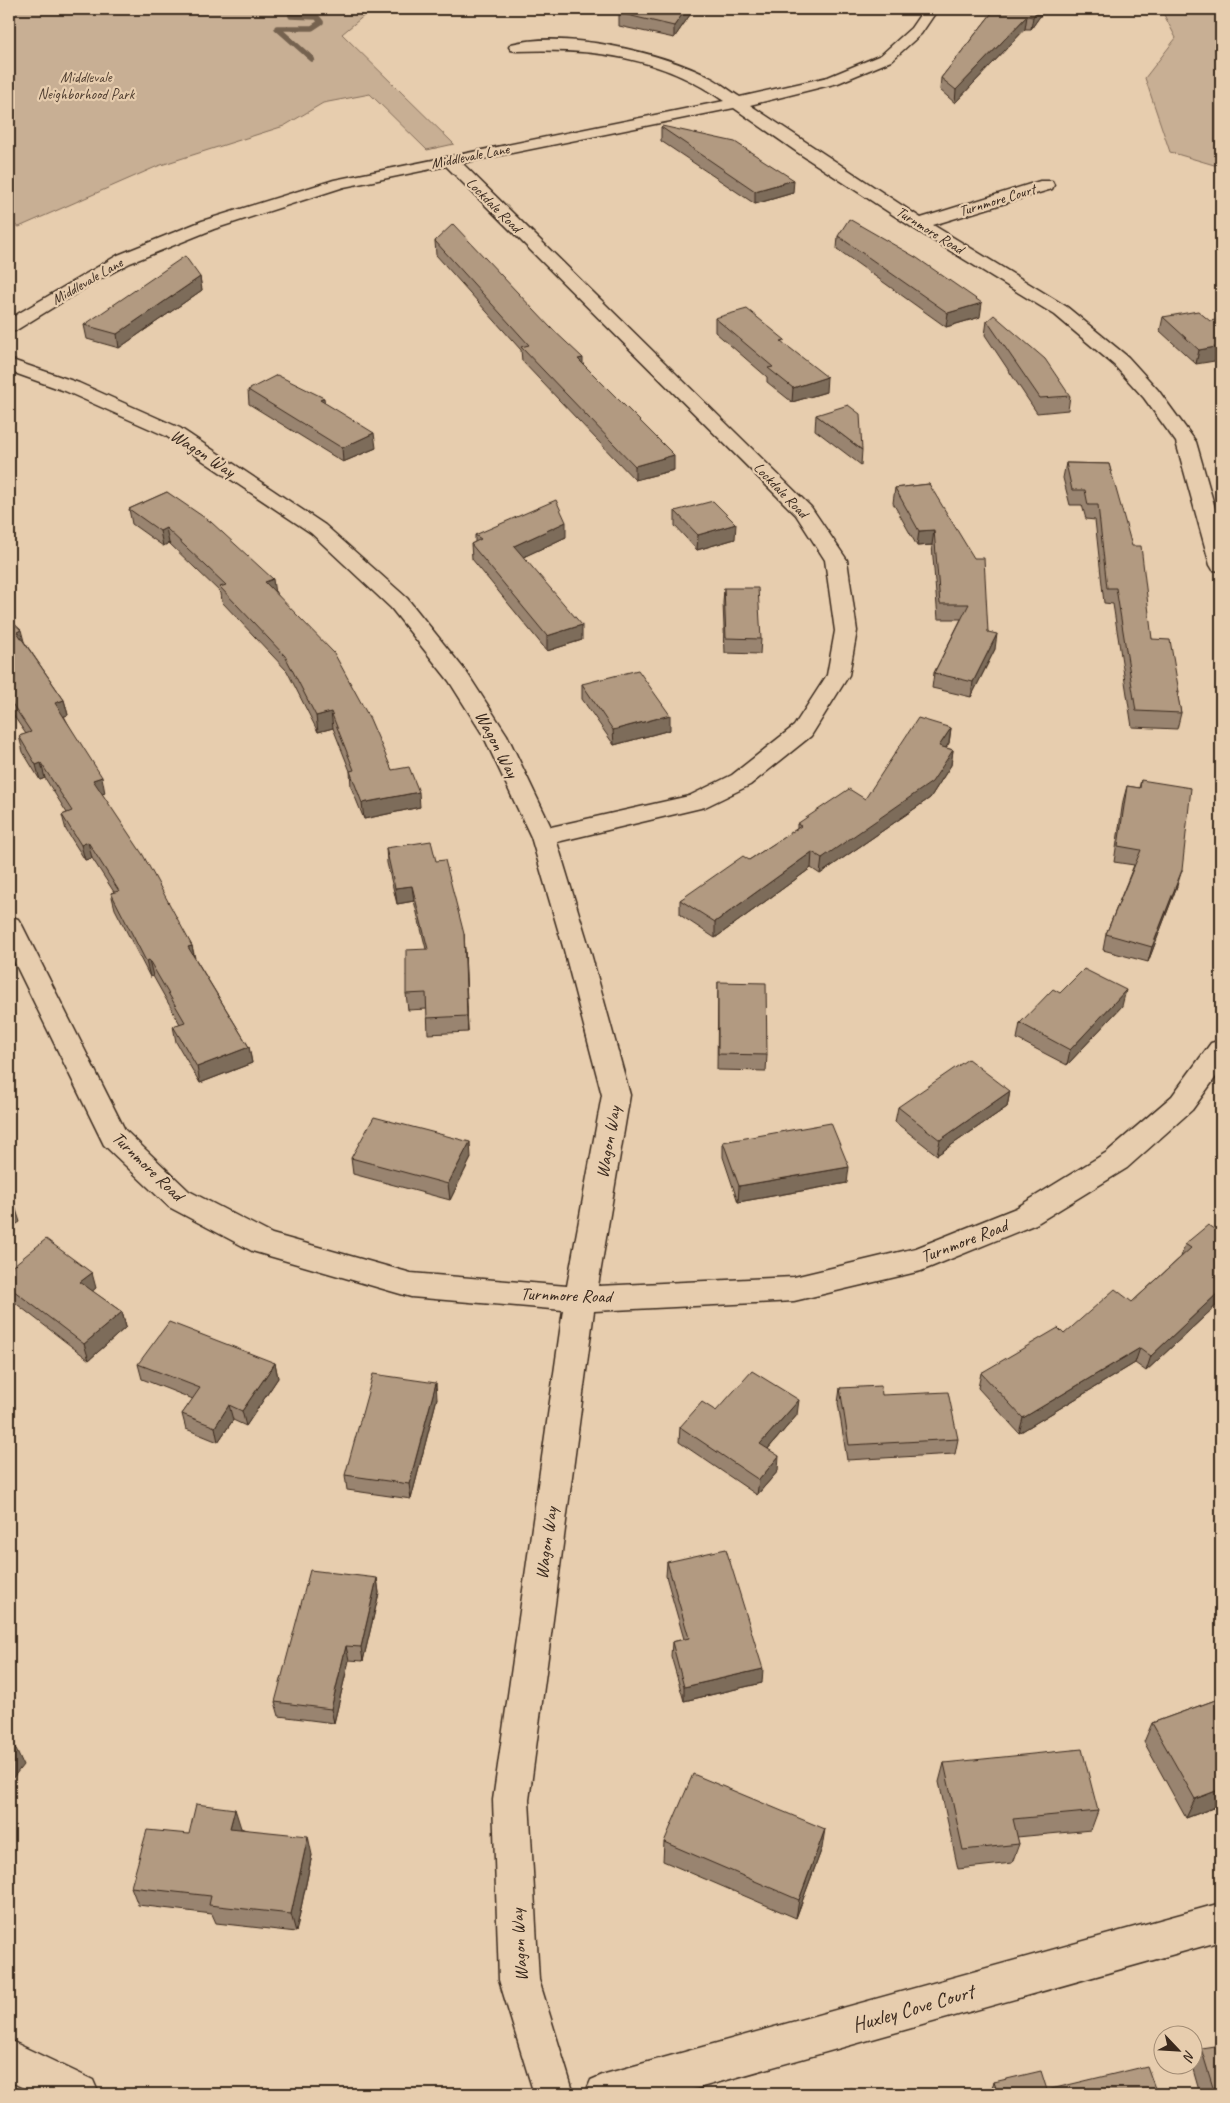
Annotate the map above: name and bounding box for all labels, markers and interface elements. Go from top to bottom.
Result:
park label: Middlevale Neighborhood Park [38,68,136,104]
street label: Middlevale Lane [429,139,512,173]
street label: Lockdale Road [462,174,527,239]
street label: Turnmore Court [957,179,1040,221]
street label: Turnmore Road [893,202,969,260]
street label: Middlevale Lane [48,253,127,309]
street label: Wagon Way [167,424,241,483]
street label: Lockdale Road [749,458,813,524]
street label: Wagon Way [470,707,525,783]
street label: Wagon Way [591,1103,625,1180]
street label: Turnmore Road [108,1126,191,1208]
street label: Turnmore Road [918,1213,1013,1268]
street label: Turnmore Road [520,1282,615,1308]
street label: Wagon Way [530,1504,562,1580]
street label: Wagon Way [505,1906,533,1982]
street label: Huxley Cove Court [849,1977,980,2038]
north arrow [1152,2026,1202,2076]
text: N [1179,2048,1199,2065]

